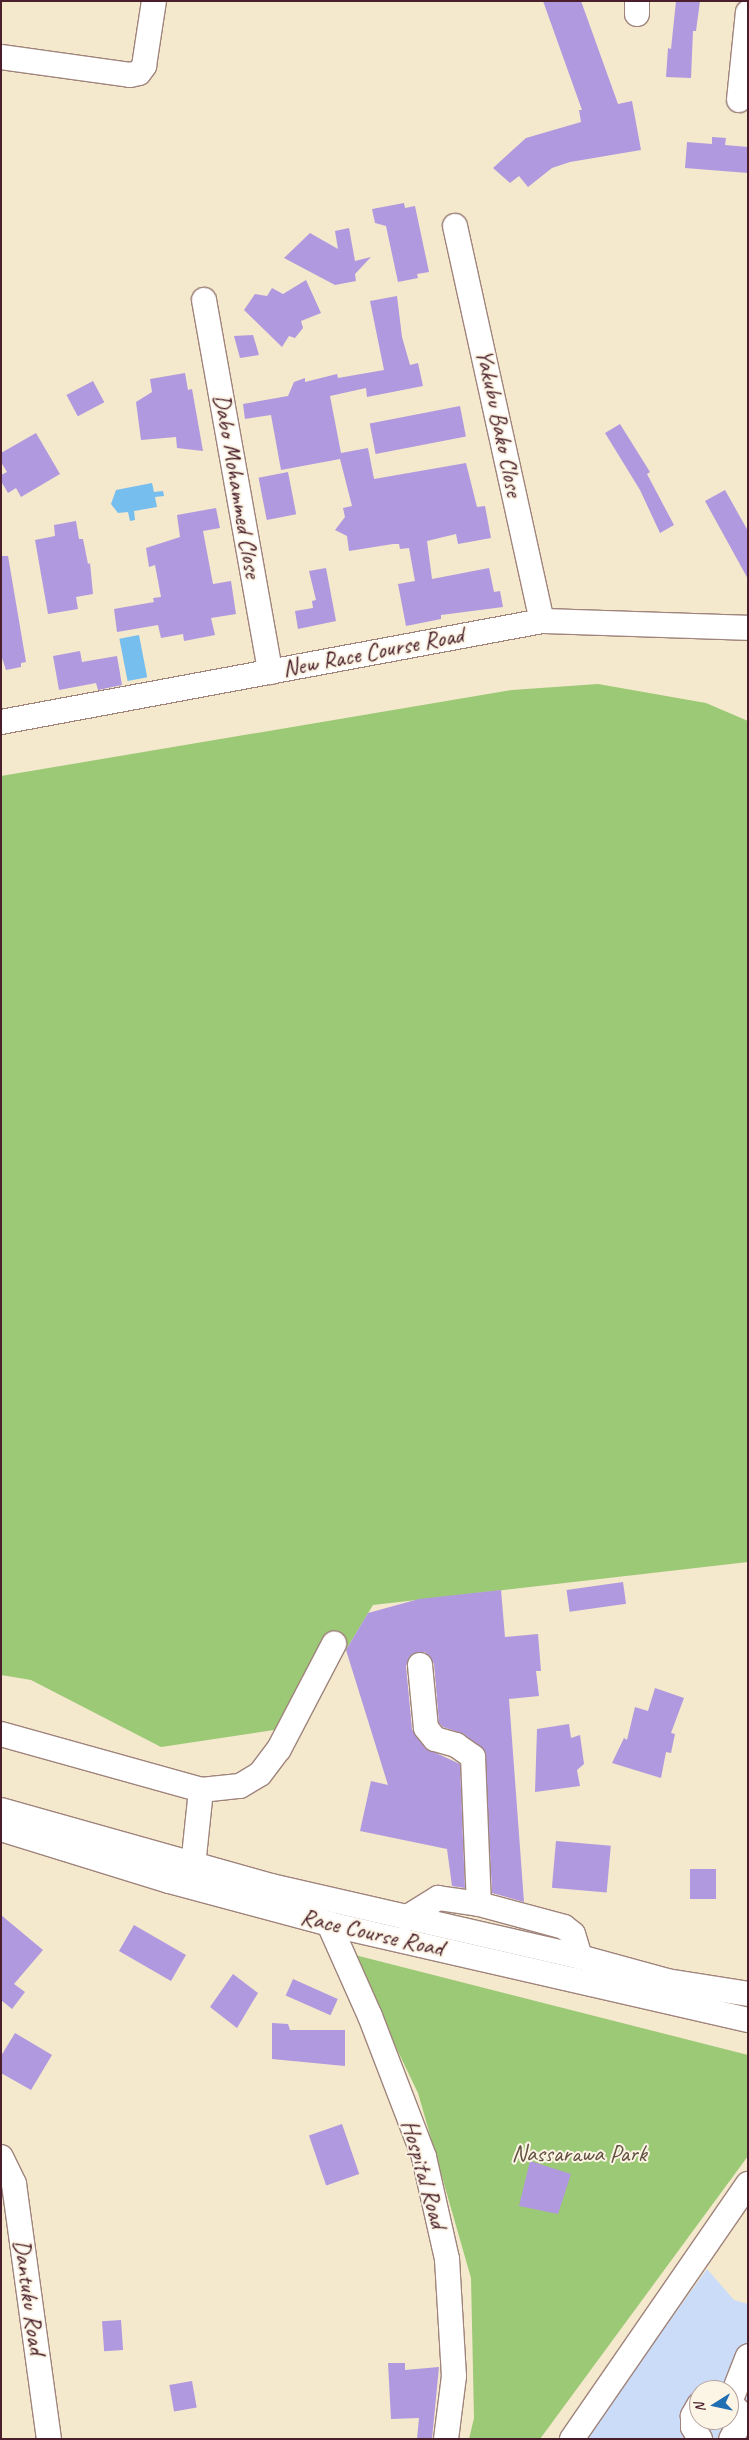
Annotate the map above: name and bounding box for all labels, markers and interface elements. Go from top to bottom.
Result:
street label: Yakubu Bako Close [469,347,529,499]
street label: Dabo Mohammed Close [207,392,267,580]
street label: New Race Course Road [279,620,467,684]
street label: Race Course Road [298,1903,446,1963]
street label: Hospital Road [395,2116,453,2232]
park label: Nassarawa Park [511,2140,647,2168]
street label: Dantuku Road [7,2238,51,2356]
north arrow [689,2380,739,2430]
text: N [691,2402,709,2413]

